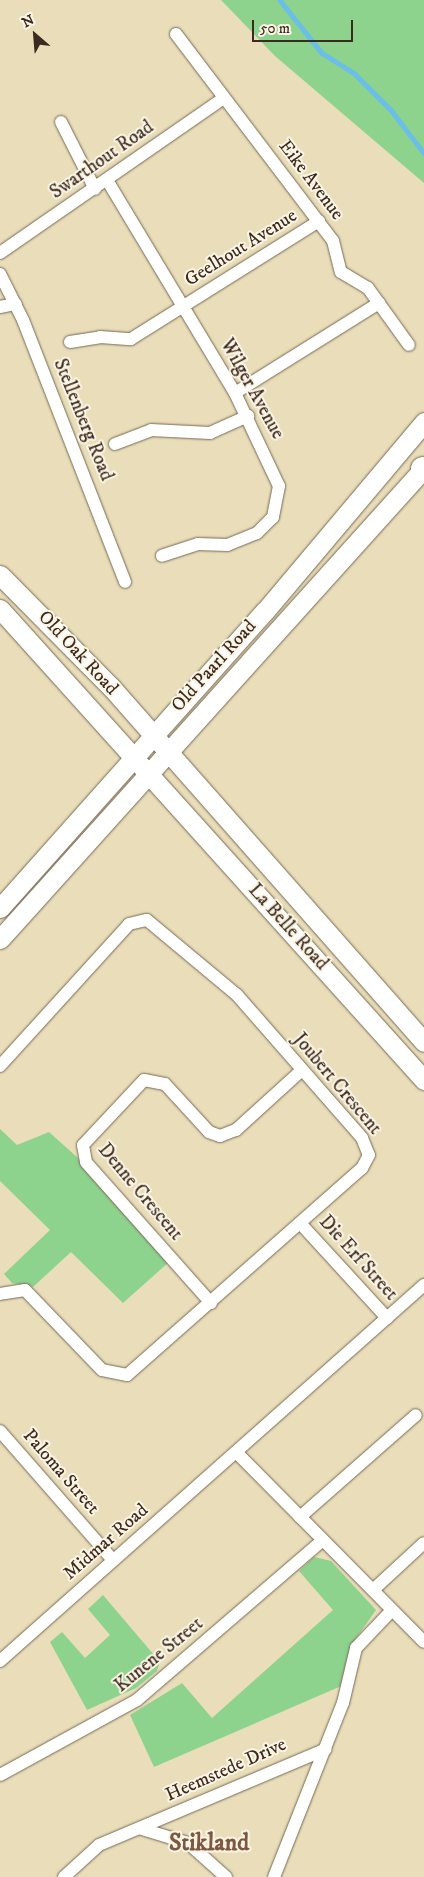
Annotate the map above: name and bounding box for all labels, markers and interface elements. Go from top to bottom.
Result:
north arrow [10,10,60,60]
scale bar [254,10,355,42]
text: N [19,11,37,32]
text: 50 m [260,19,290,38]
street label: Swarthout Road [46,116,158,204]
street label: Eike Avenue [274,135,348,225]
street label: Geelhout Avenue [181,204,301,292]
street label: Wilger Avenue [215,335,289,443]
street label: Stellenberg Road [48,356,118,484]
street label: Old Oak Road [33,606,123,700]
street label: Old Paarl Road [167,615,261,717]
street label: La Belle Road [243,879,333,975]
street label: Joubert Crescent [288,1029,386,1139]
street label: Denne Crescent [93,1139,187,1245]
street label: Die Erf Street [314,1211,402,1305]
street label: Paloma Street [18,1425,104,1519]
street label: Midmar Road [59,1499,153,1585]
street label: Kunene Street [110,1613,208,1697]
street label: Heemstede Drive [162,1733,290,1807]
district label: Stikland [169,1830,249,1858]

